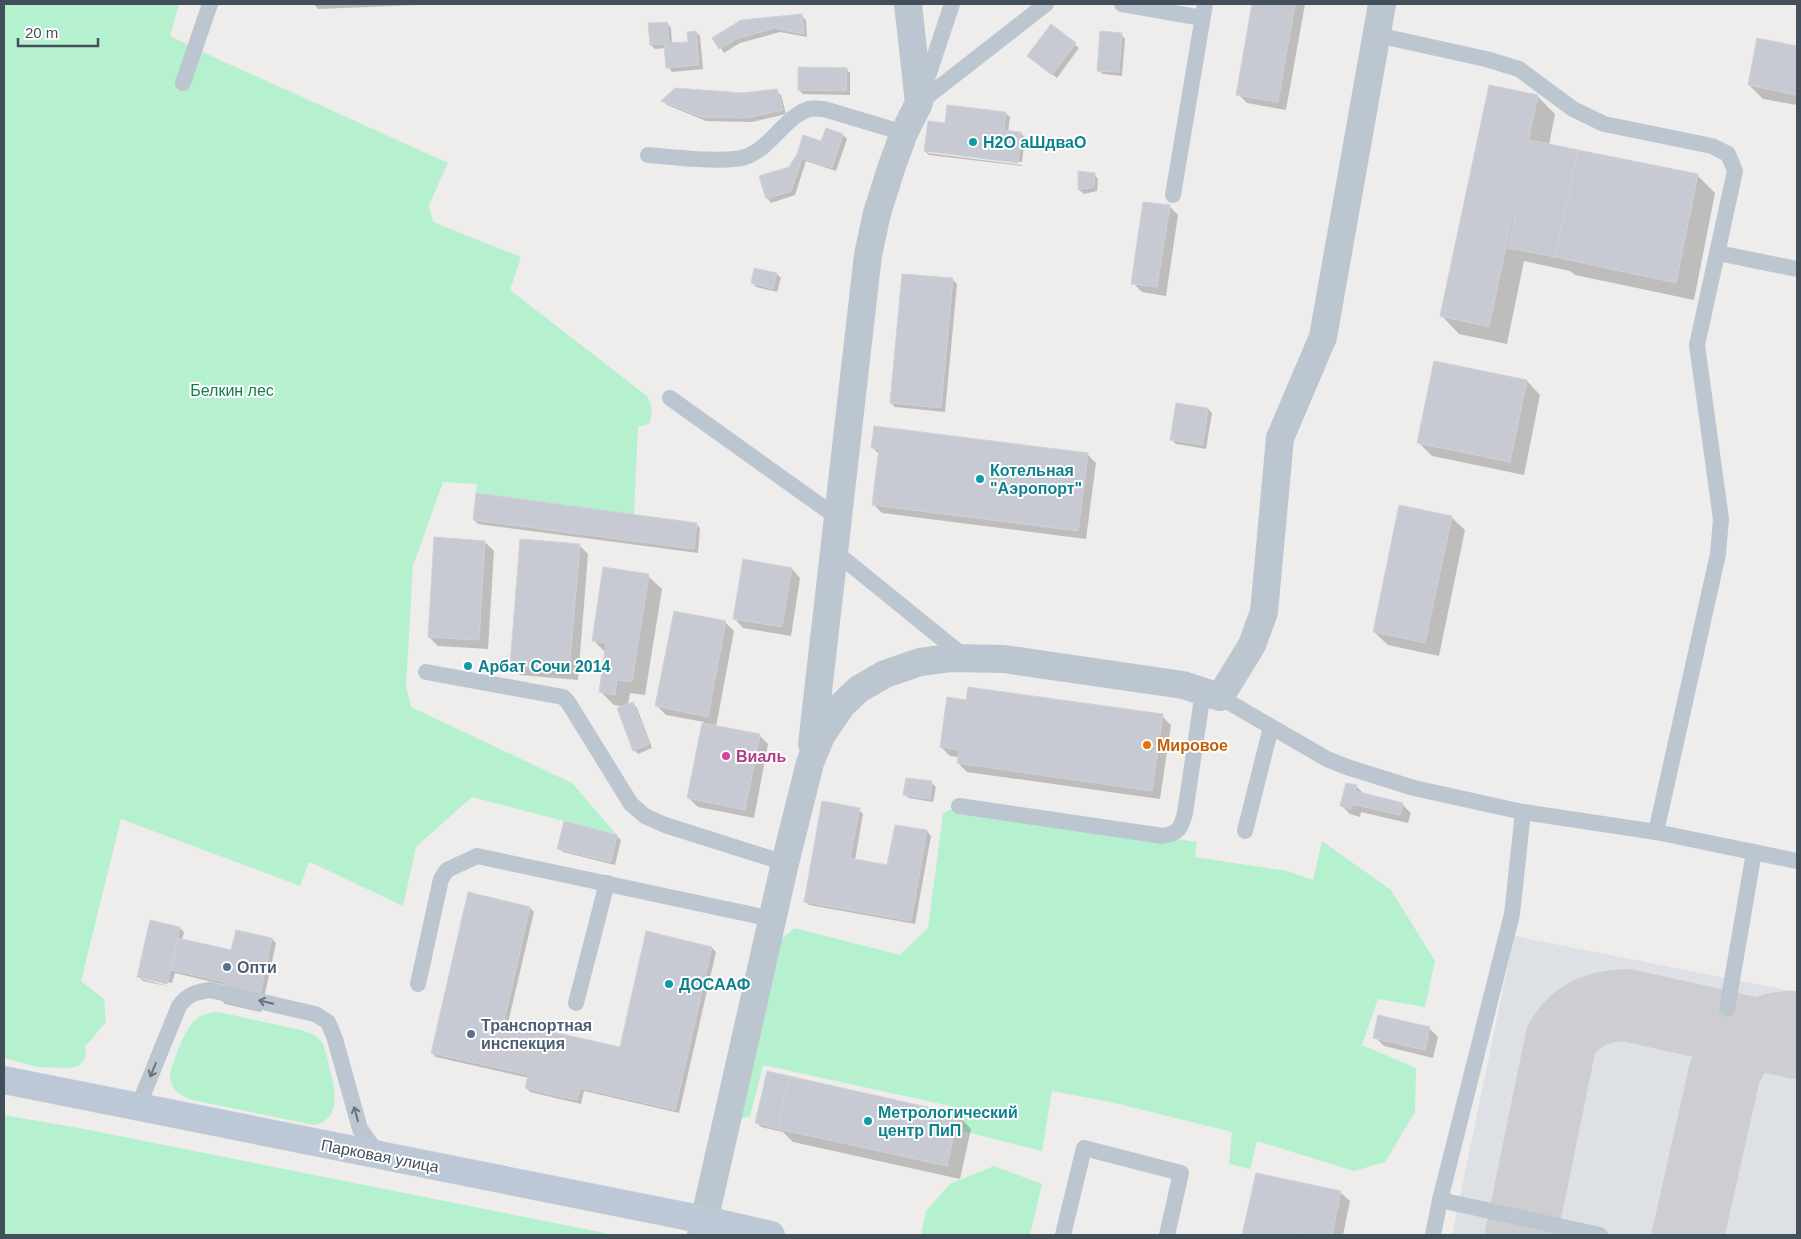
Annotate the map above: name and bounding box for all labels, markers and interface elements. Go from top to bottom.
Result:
scale bar [18,15,98,47]
text: 20 m [25,24,58,41]
place label: H2O аШдваО [983,134,1086,151]
marker: H2O аШдваО [967,136,979,148]
park label: Белкин лес [190,382,274,399]
place label: Котельная "Аэропорт" [990,462,1082,497]
marker: Котельная "Аэропорт" [974,473,986,485]
place label: Арбат Сочи 2014 [478,658,611,675]
marker: Арбат Сочи 2014 [462,660,474,672]
place label: Мировое [1157,737,1228,754]
marker: Мировое [1141,739,1153,751]
place label: Виаль [736,748,786,765]
marker: Виаль [720,750,732,762]
place label: Опти [237,959,277,976]
marker: Опти [221,961,233,973]
place label: ДОСААФ [679,976,751,993]
marker: ДОСААФ [663,978,675,990]
one-way arrow [258,997,274,1007]
place label: Транспортная инспекция [481,1017,592,1052]
marker: Транспортная инспекция [465,1028,477,1040]
one-way arrow [148,1062,158,1077]
place label: Метрологический центр ПиП [878,1104,1018,1139]
one-way arrow [351,1107,360,1123]
marker: Метрологический центр ПиП [862,1115,874,1127]
street label: Парковая улица [320,1136,440,1176]

